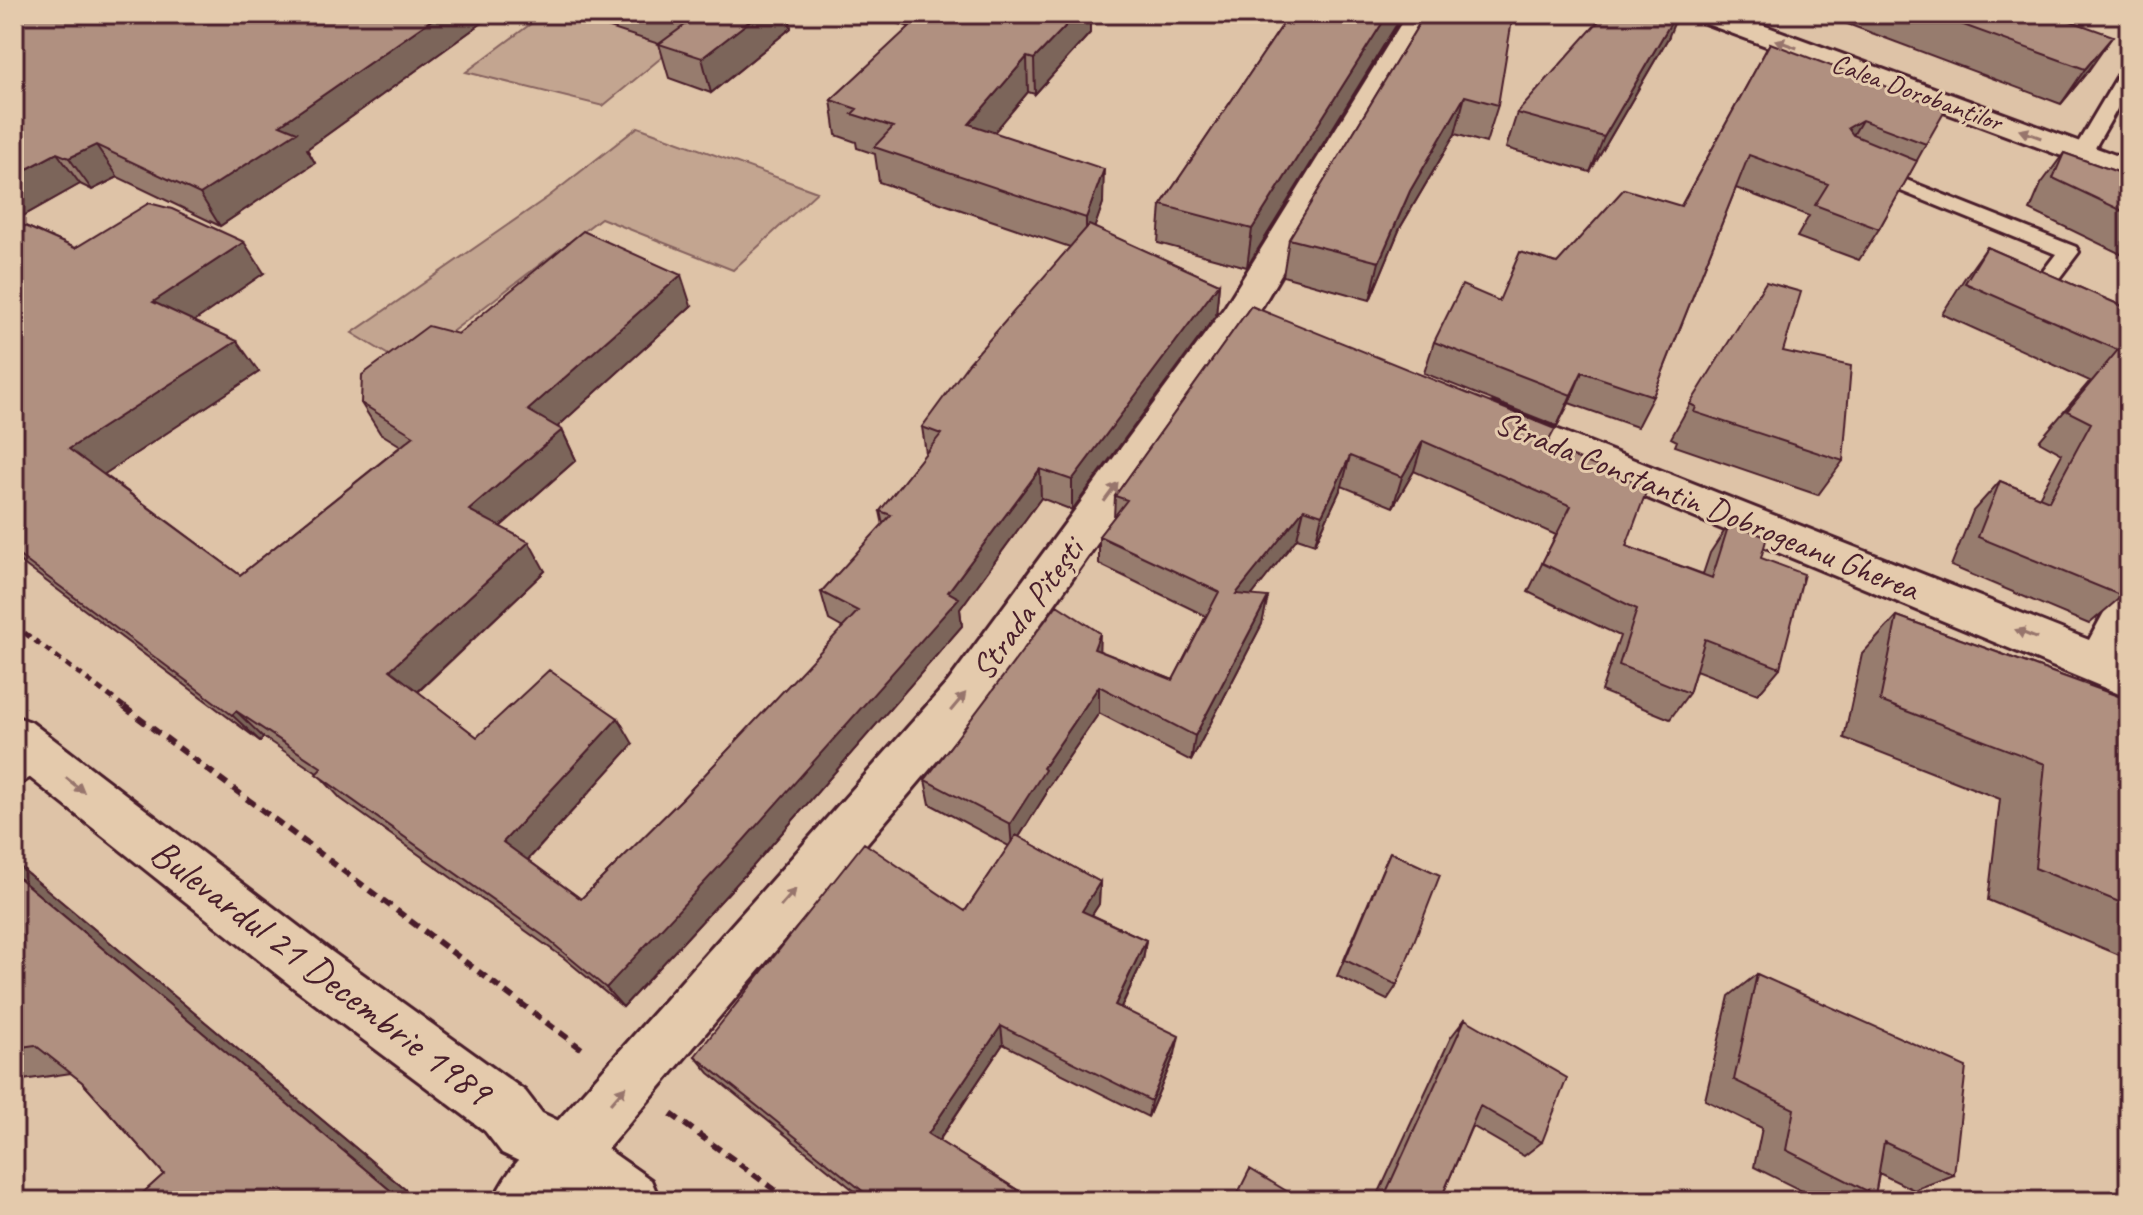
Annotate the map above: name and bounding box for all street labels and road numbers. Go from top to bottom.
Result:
street label: Calea Dorobanților [1827,45,2009,140]
street label: Strada Constantin Dobrogeanu Gherea [1489,400,1927,611]
street label: Strada Pitești [961,527,1095,688]
street label: Bulevardul 21 Decembrie 1989 [141,827,504,1118]

